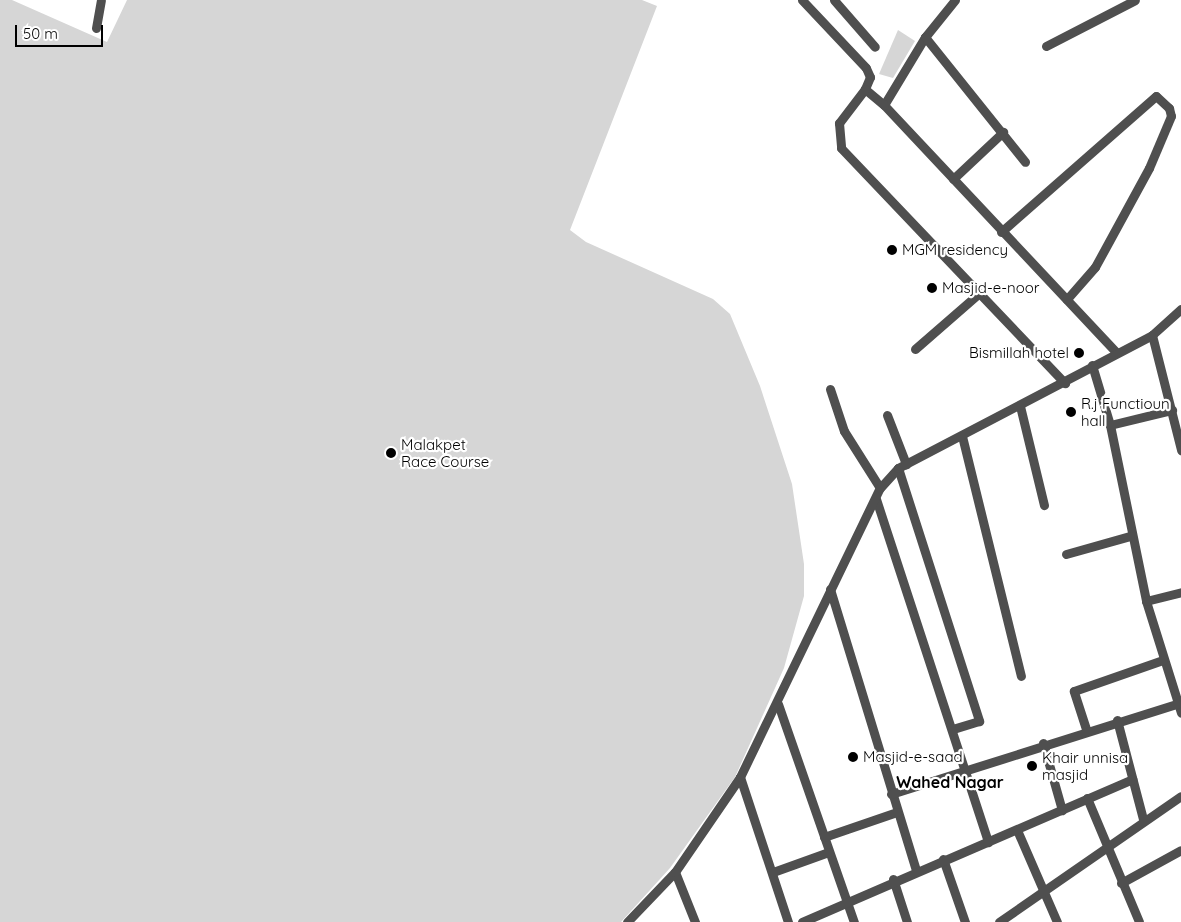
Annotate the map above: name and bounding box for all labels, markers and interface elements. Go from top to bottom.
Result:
scale bar [18,15,105,47]
text: 50 m [23,24,58,43]
place label: MGM residency [902,241,1008,259]
marker: MGM residency [886,244,898,256]
place label: Masjid-e-noor [942,279,1040,297]
marker: Masjid-e-noor [926,282,938,294]
place label: Bismillah hotel [969,344,1069,362]
marker: Bismillah hotel [1073,347,1085,359]
place label: R.j Functioun hall [1081,394,1170,429]
marker: R.j Functioun hall [1065,406,1077,418]
place label: Malakpet Race Course [401,435,489,470]
marker: Malakpet Race Course [385,447,397,459]
place label: Masjid-e-saad [863,748,963,766]
place label: Khair unnisa masjid [1042,748,1128,783]
marker: Masjid-e-saad [847,751,859,763]
marker: Khair unnisa masjid [1026,760,1038,772]
district label: Wahed Nagar [896,772,1004,792]

